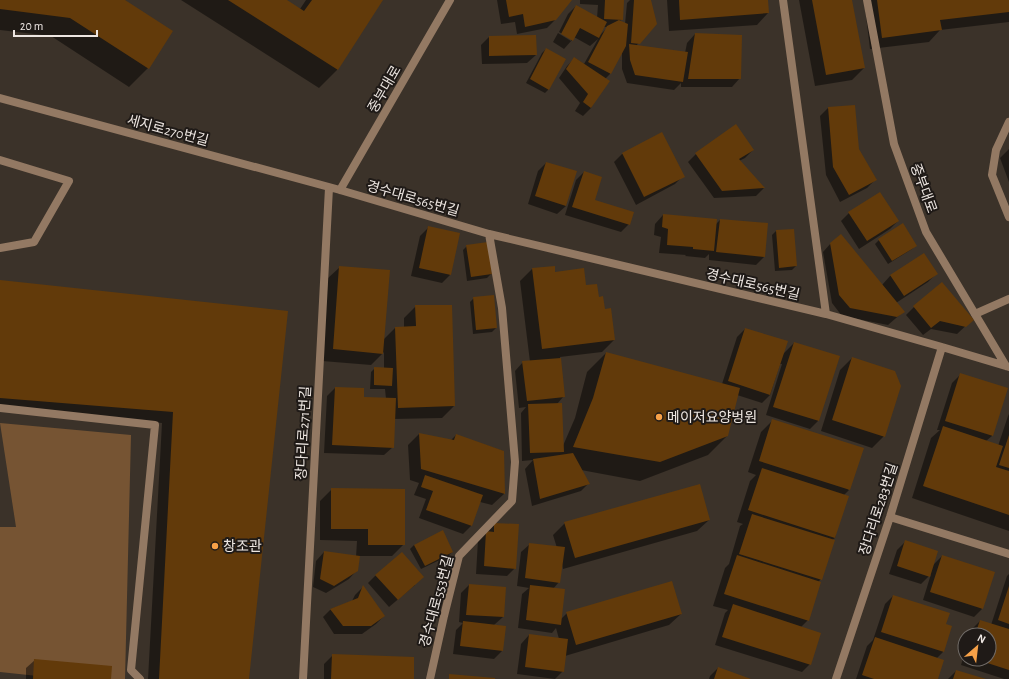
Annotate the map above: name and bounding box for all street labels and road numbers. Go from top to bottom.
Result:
street label: 중부대로 [365,63,404,115]
street label: 세지로270번길 [125,112,210,149]
street label: 중부대로 [908,161,939,215]
street label: 경수대로565번길 [365,178,461,219]
street label: 경수대로565번길 [705,266,801,303]
street label: 장다리로271번길 [294,386,313,481]
street label: 장다리로283번길 [857,461,900,557]
street label: 경수대로553번길 [417,553,456,649]

